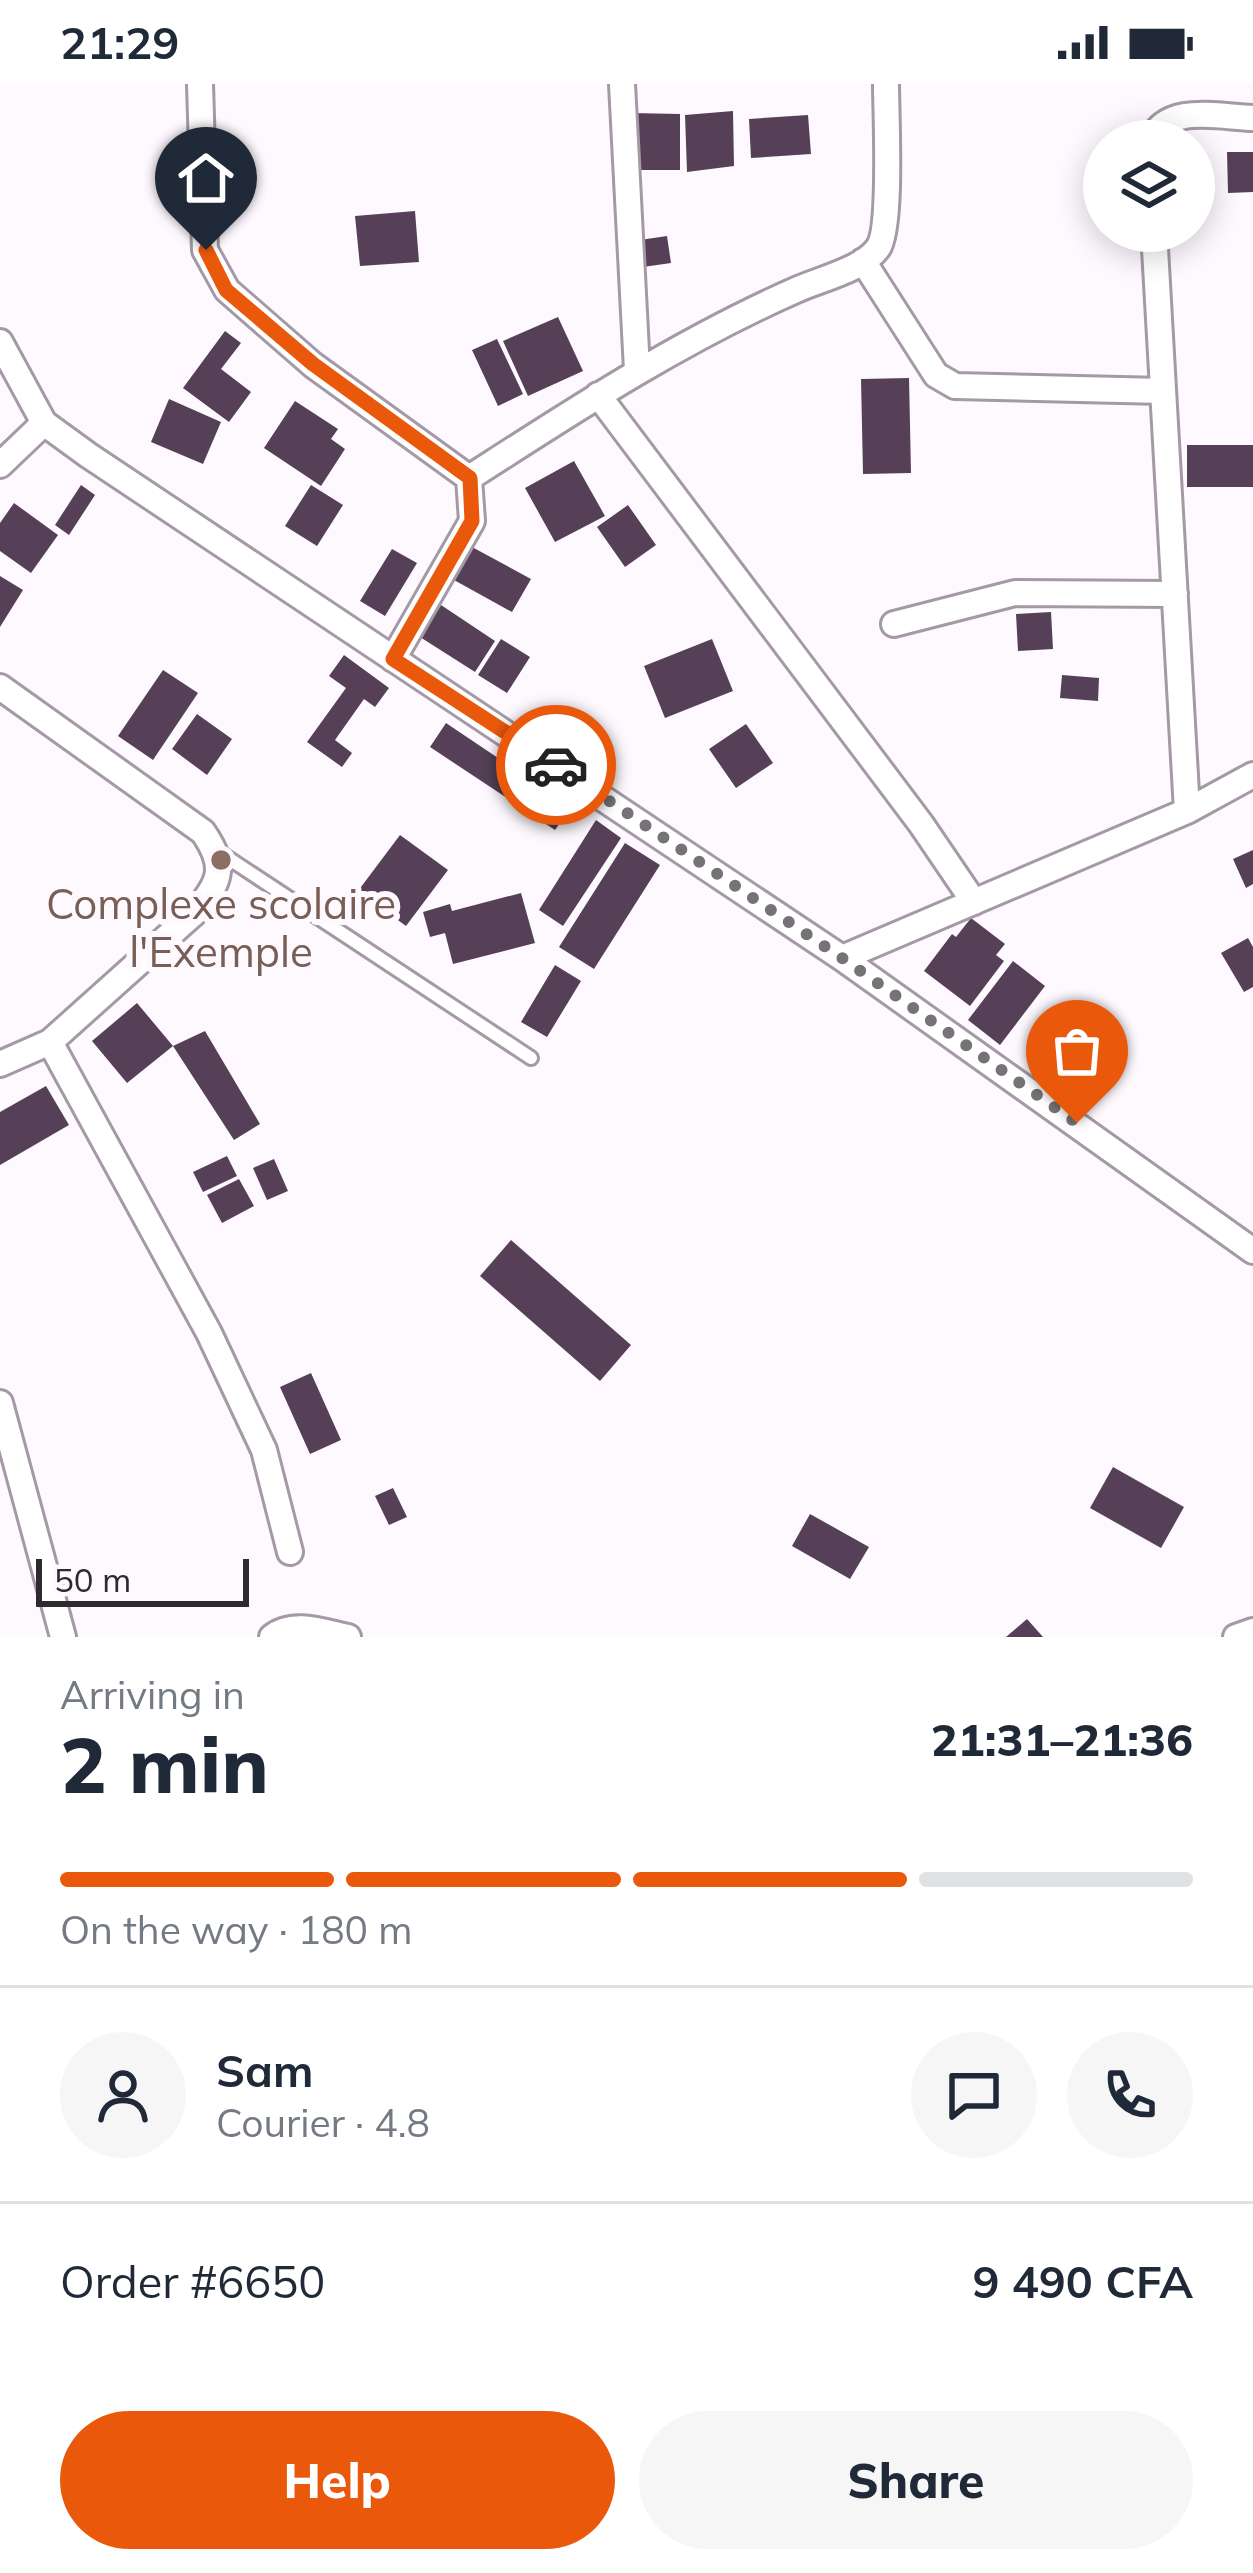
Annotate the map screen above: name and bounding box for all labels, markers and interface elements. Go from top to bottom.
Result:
text: 21:29 [60,14,179,70]
map controls [1083,120,1215,252]
button: layers [1083,120,1215,252]
pin [155,127,257,250]
icon: home [173,145,239,211]
courier [496,705,616,825]
icon: car [523,732,589,798]
marker: Complexe scolaire l'Exemple [208,847,234,873]
place label: Complexe scolaire l'Exemple [46,877,396,978]
pin [1026,1000,1128,1123]
icon: bag [1044,1018,1110,1084]
scale bar [36,1553,249,1606]
text: 50 m [54,1559,131,1600]
text: Arriving in [60,1670,245,1719]
text: 21:31–21:36 [931,1711,1193,1767]
text: 2 min [60,1715,269,1813]
text: On the way · 180 m [60,1905,412,1954]
button: person [60,2032,186,2158]
button: chat [911,2032,1037,2158]
button: phone [1067,2032,1193,2158]
text: Sam [216,2042,313,2098]
text: Courier · 4.8 [216,2098,430,2147]
text: Order #6650 [60,2253,325,2309]
text: 9 490 CFA [972,2253,1193,2309]
button: Help [60,2411,615,2549]
button: Share [639,2411,1193,2549]

